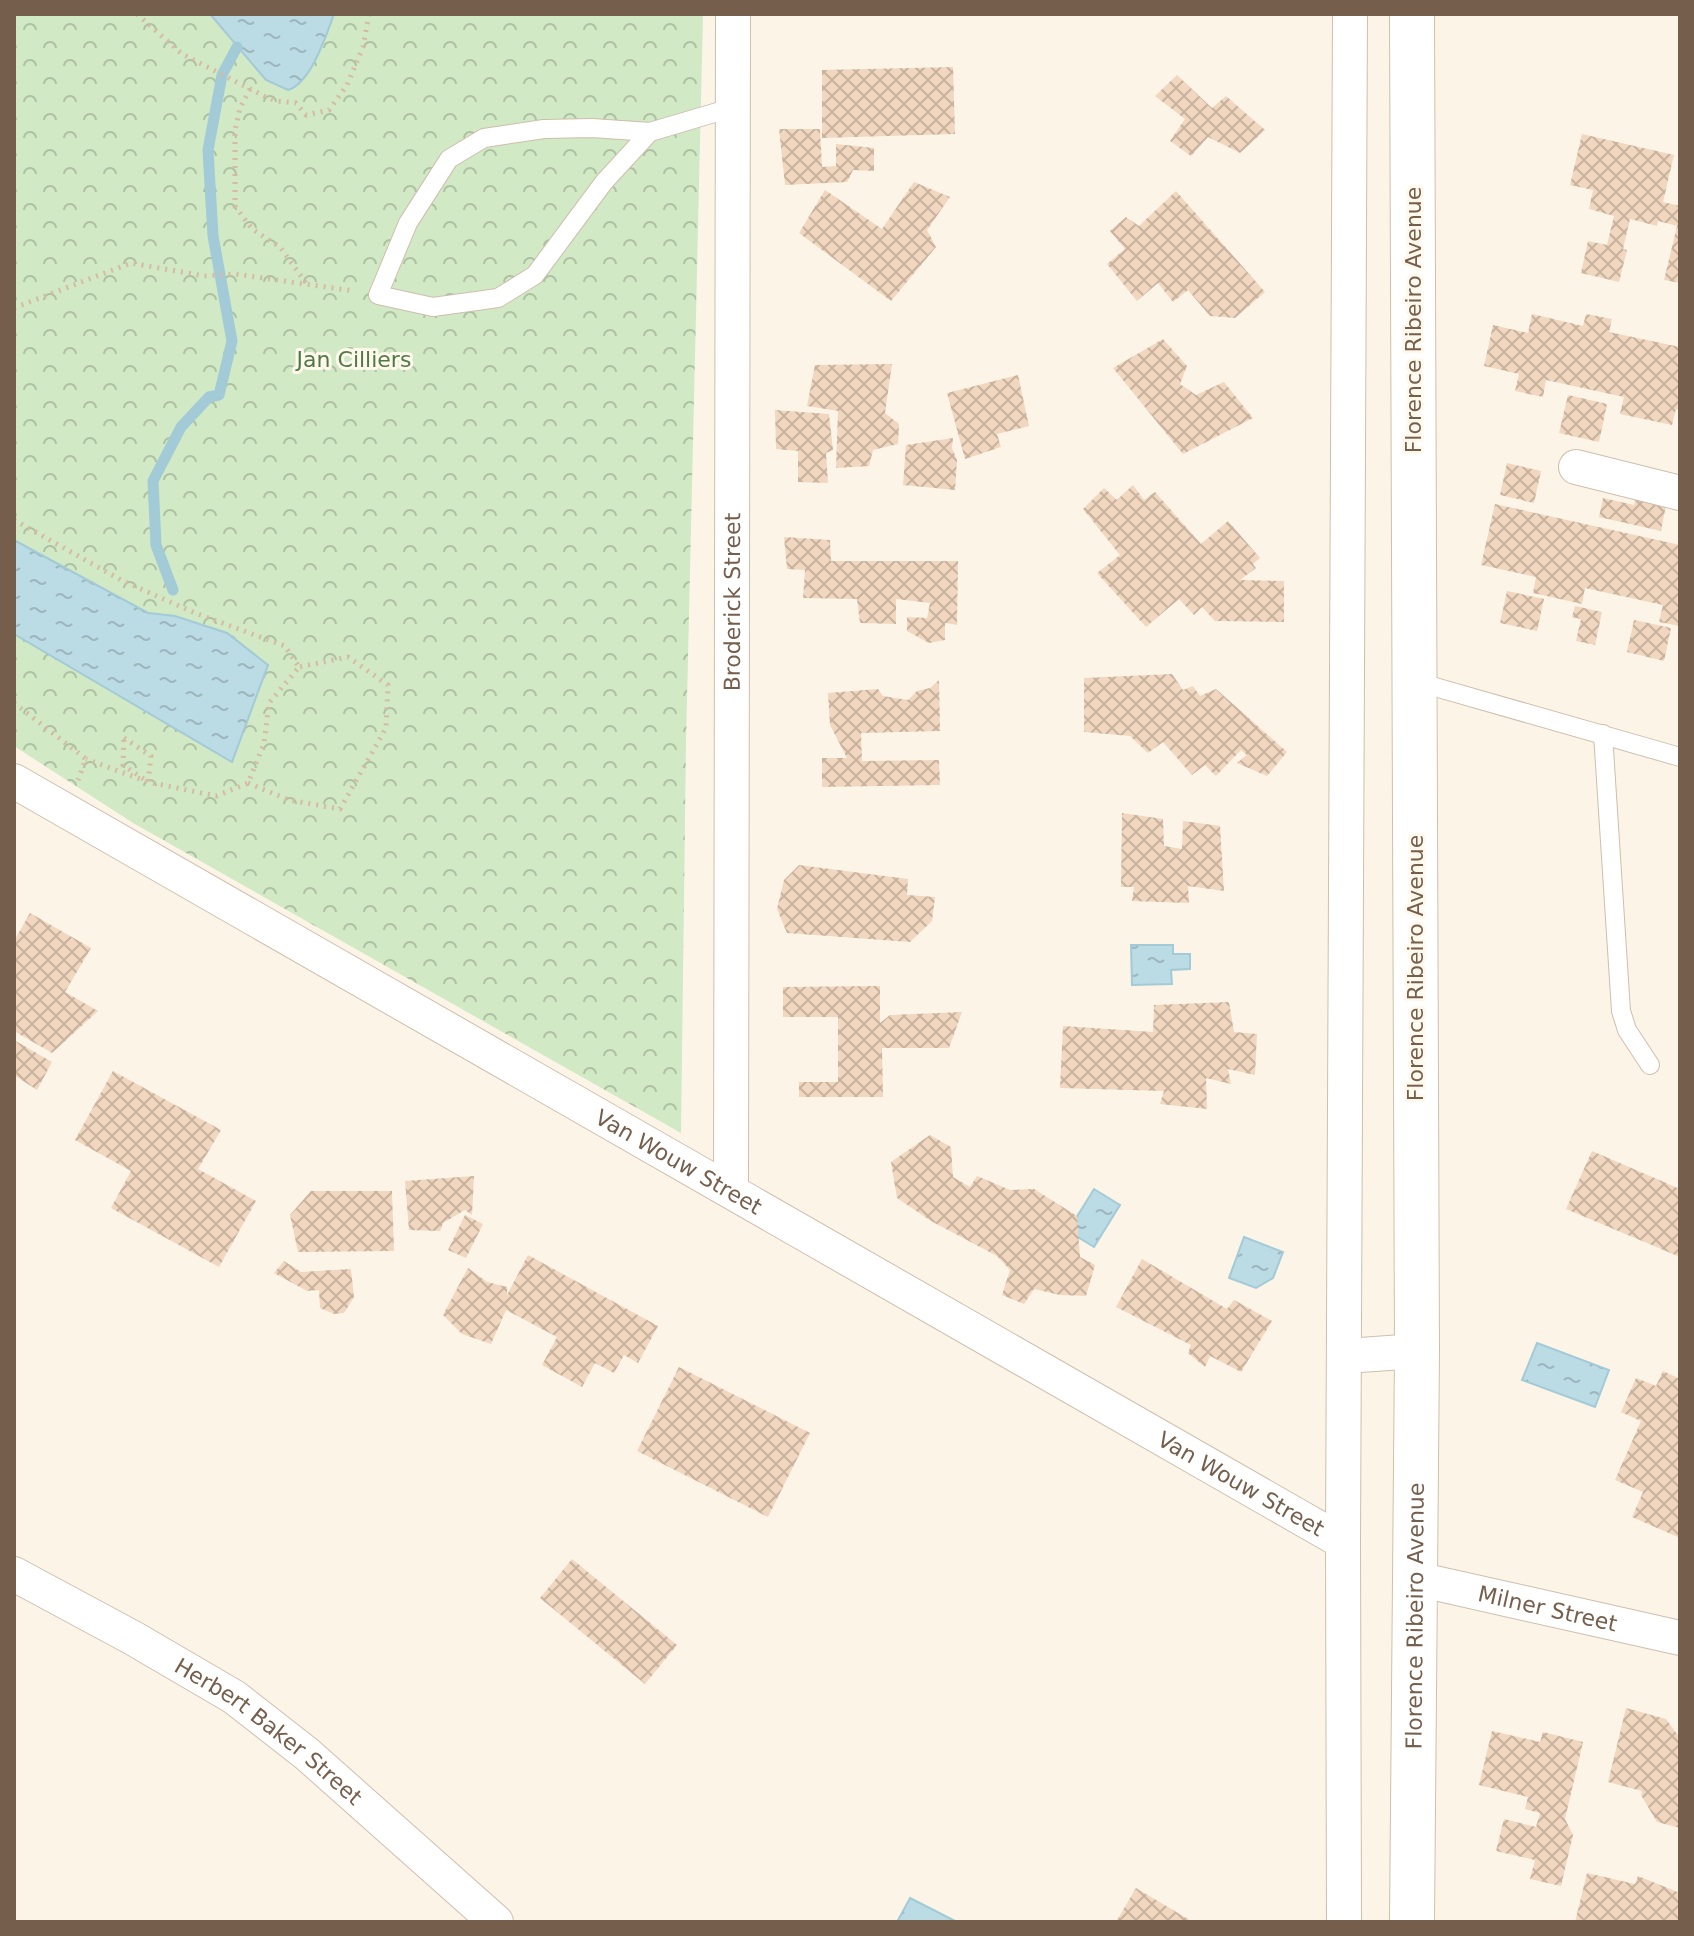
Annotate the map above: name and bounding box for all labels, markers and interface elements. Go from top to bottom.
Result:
street label: Florence Ribeiro Avenue [1401,187,1426,453]
park label: Jan Cilliers [295,347,411,372]
street label: Broderick Street [720,512,745,691]
street label: Florence Ribeiro Avenue [1403,835,1428,1101]
street label: Van Wouw Street [591,1105,766,1220]
street label: Van Wouw Street [1153,1427,1329,1542]
street label: Florence Ribeiro Avenue [1402,1482,1429,1750]
street label: Milner Street [1476,1581,1620,1637]
street label: Herbert Baker Street [170,1653,367,1810]

